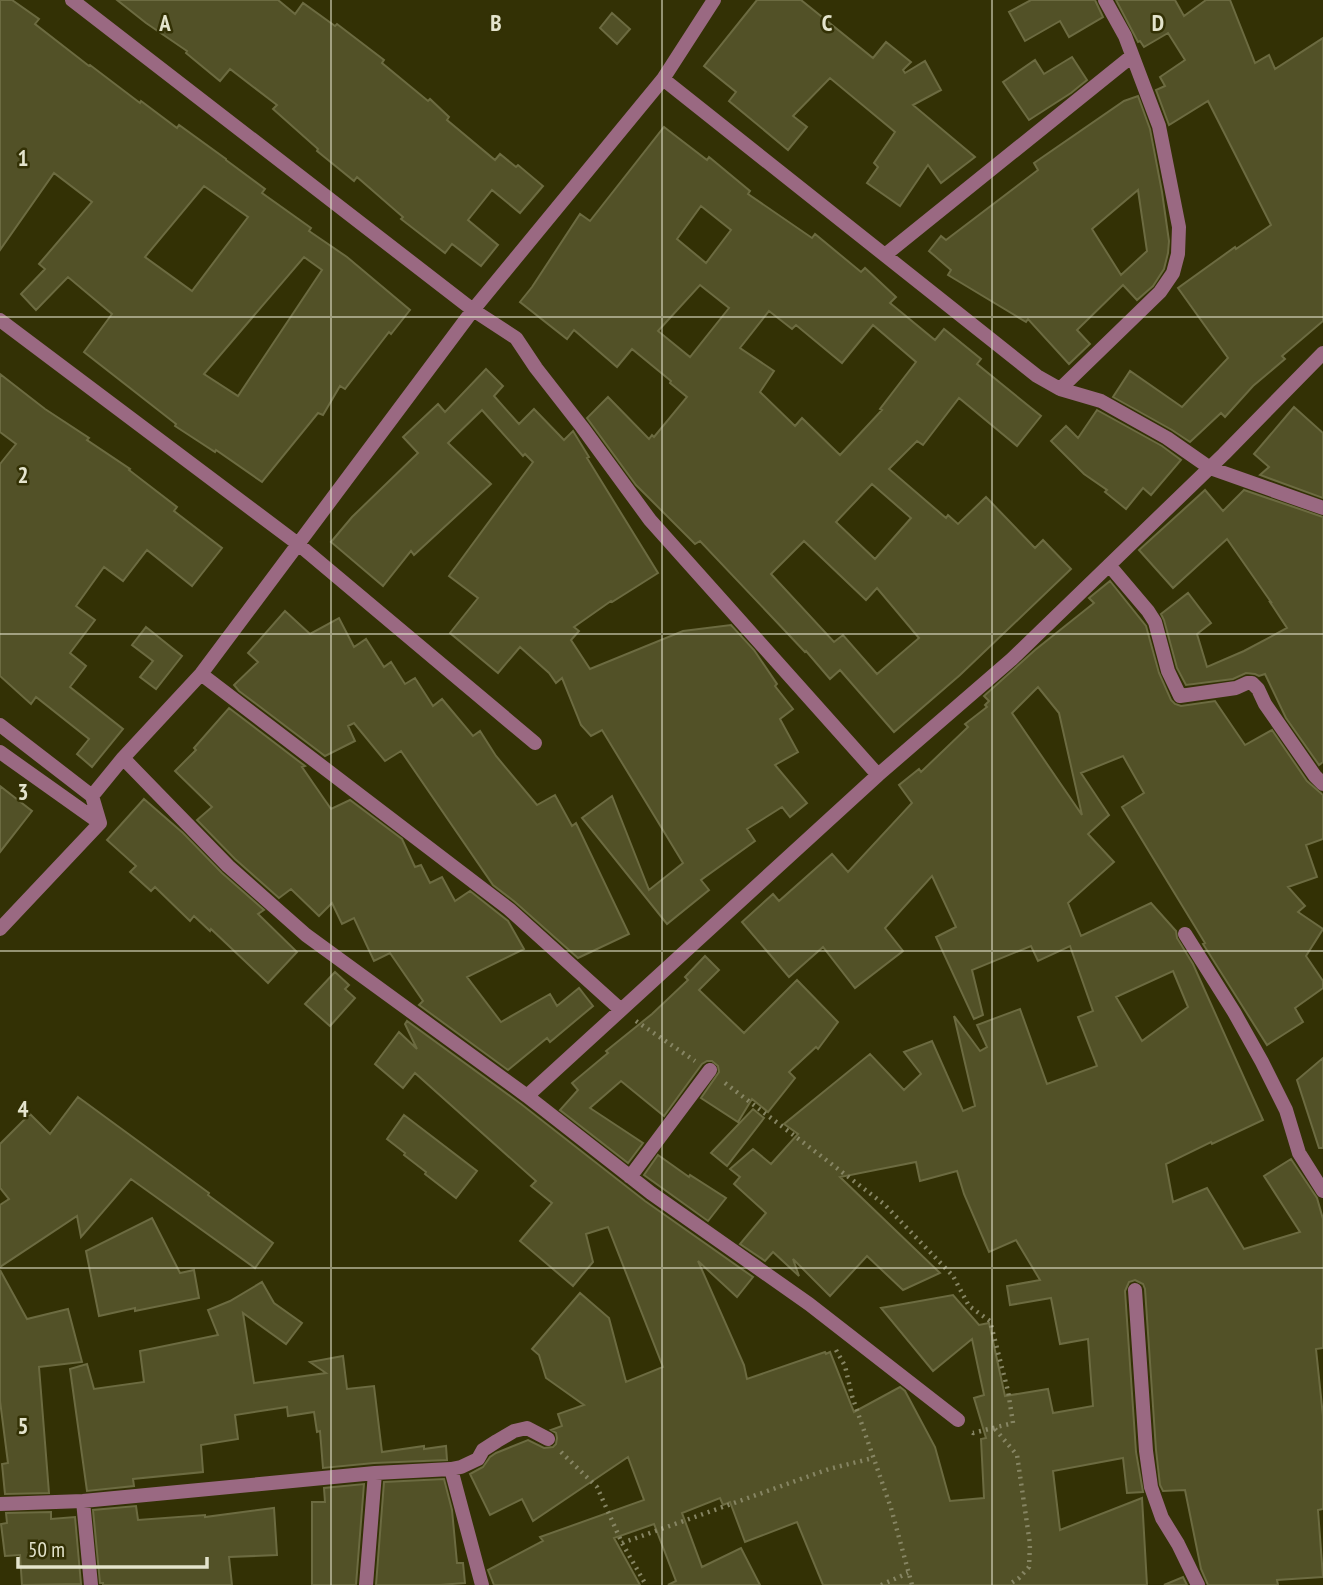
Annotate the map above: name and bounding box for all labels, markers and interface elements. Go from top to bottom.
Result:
text: A [158,8,171,37]
text: B [490,8,502,37]
text: C [822,8,833,37]
text: D [1152,8,1164,37]
text: 1 [18,143,29,172]
text: 2 [18,460,29,489]
text: 3 [18,777,29,806]
text: 4 [18,1094,29,1123]
text: 5 [18,1411,29,1440]
scale bar [18,1526,206,1570]
text: 50 m [28,1536,65,1563]

